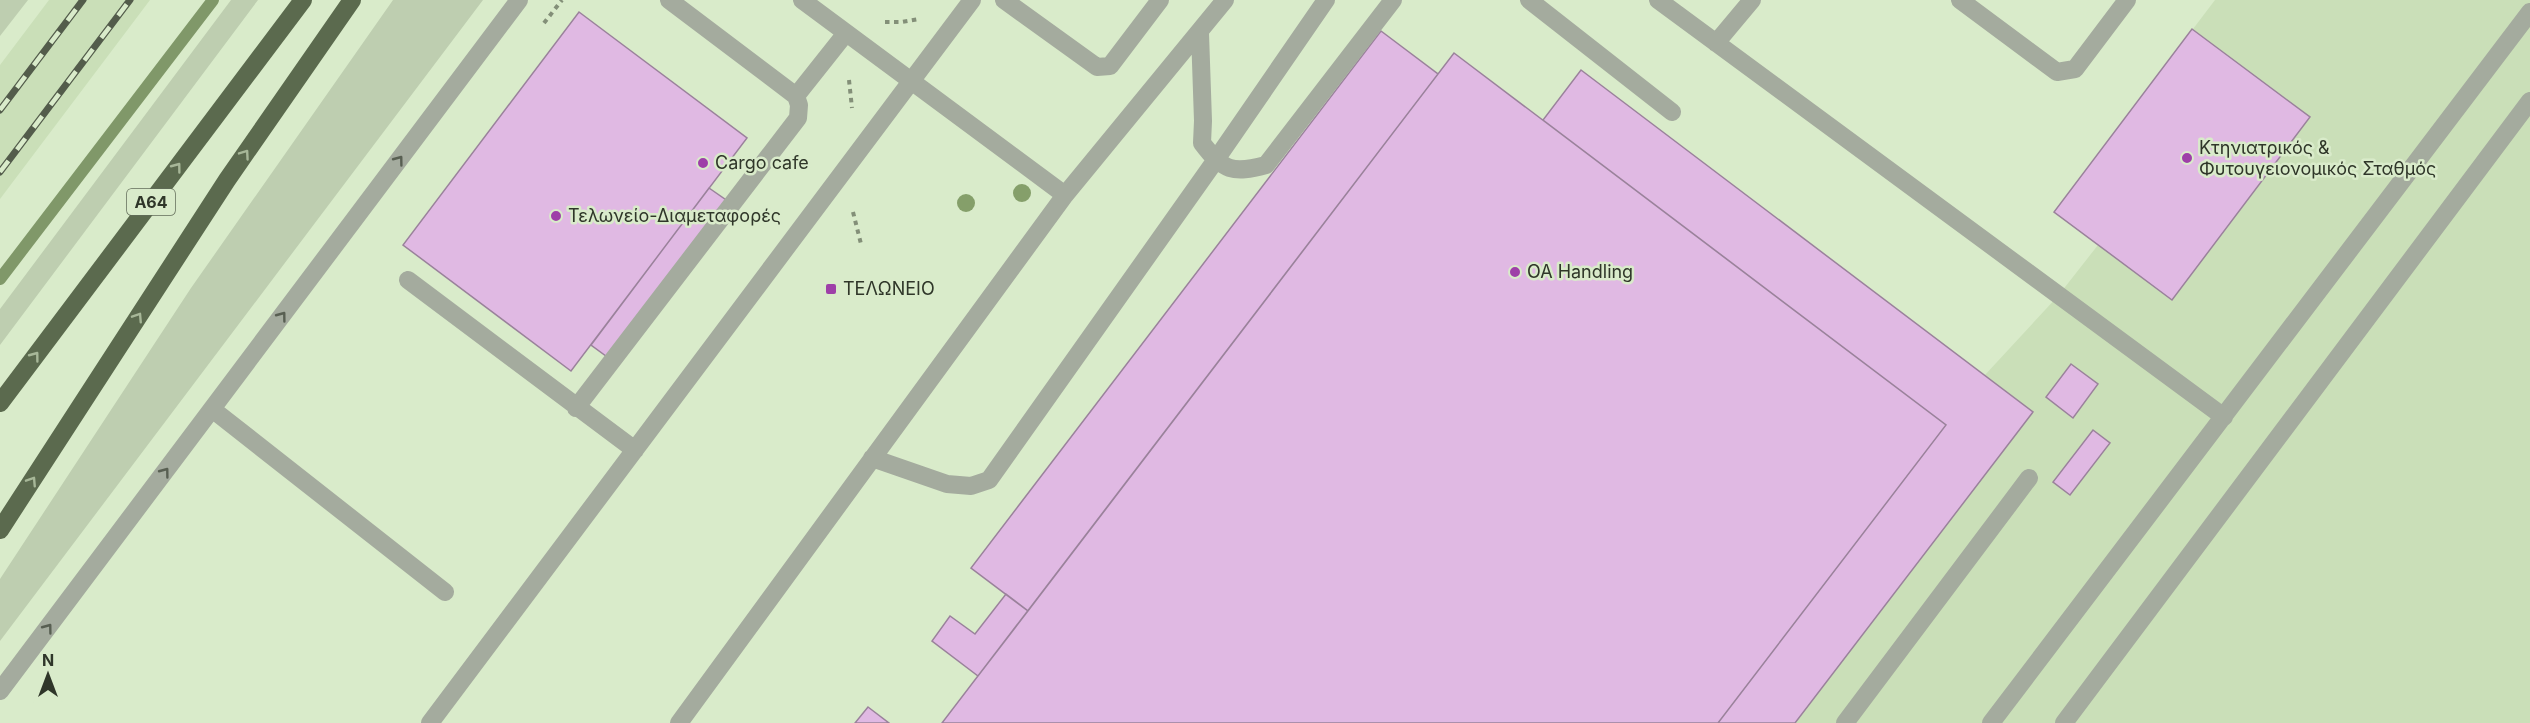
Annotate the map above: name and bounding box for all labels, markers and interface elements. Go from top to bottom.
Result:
place label: Κτηνιατρικός & Φυτουγειονομικός Σταθμός [2199,137,2436,179]
one-way arrow [238,150,249,161]
marker: Κτηνιατρικός & Φυτουγειονομικός Σταθμός [2180,151,2194,165]
place label: Cargo cafe [715,152,809,173]
one-way arrow [392,156,403,167]
marker: Cargo cafe [696,156,710,170]
one-way arrow [170,162,181,173]
road number: Α64 [127,189,175,215]
place label: Τελωνείο-Διαμεταφορές [568,205,781,226]
marker: Τελωνείο-Διαμεταφορές [549,209,563,223]
place label: OA Handling [1527,261,1633,282]
marker: OA Handling [1508,265,1522,279]
place label: ΤΕΛΩΝΕΙΟ [843,278,935,299]
marker: ΤΕΛΩΝΕΙΟ [824,282,838,296]
one-way arrow [275,312,286,323]
one-way arrow [131,313,142,324]
one-way arrow [28,352,39,363]
one-way arrow [158,467,169,478]
one-way arrow [25,477,36,488]
one-way arrow [40,623,51,634]
north arrow [18,645,78,705]
text: N [42,650,54,670]

